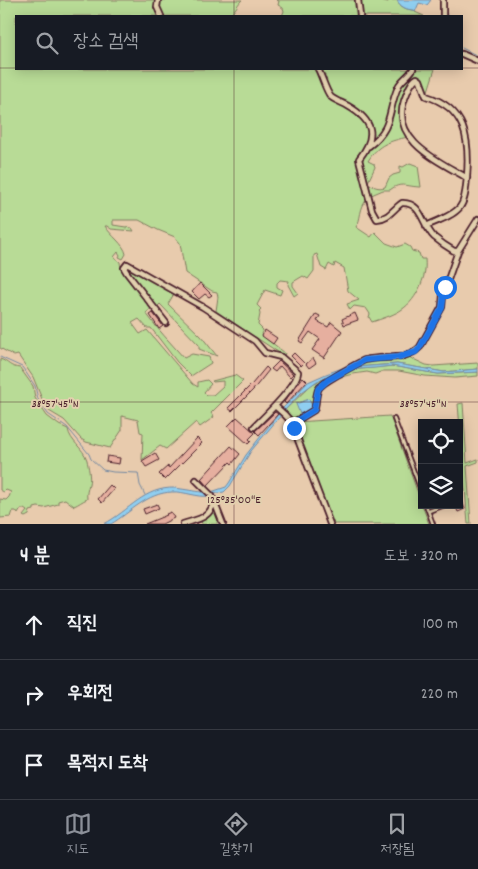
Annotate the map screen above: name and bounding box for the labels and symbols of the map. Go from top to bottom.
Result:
route start [434,276,457,299]
text: 38°57'45"N [31,396,79,413]
text: 38°57'45"N [399,396,447,413]
route end [283,417,306,440]
text: 125°35'00"E [207,492,261,509]

